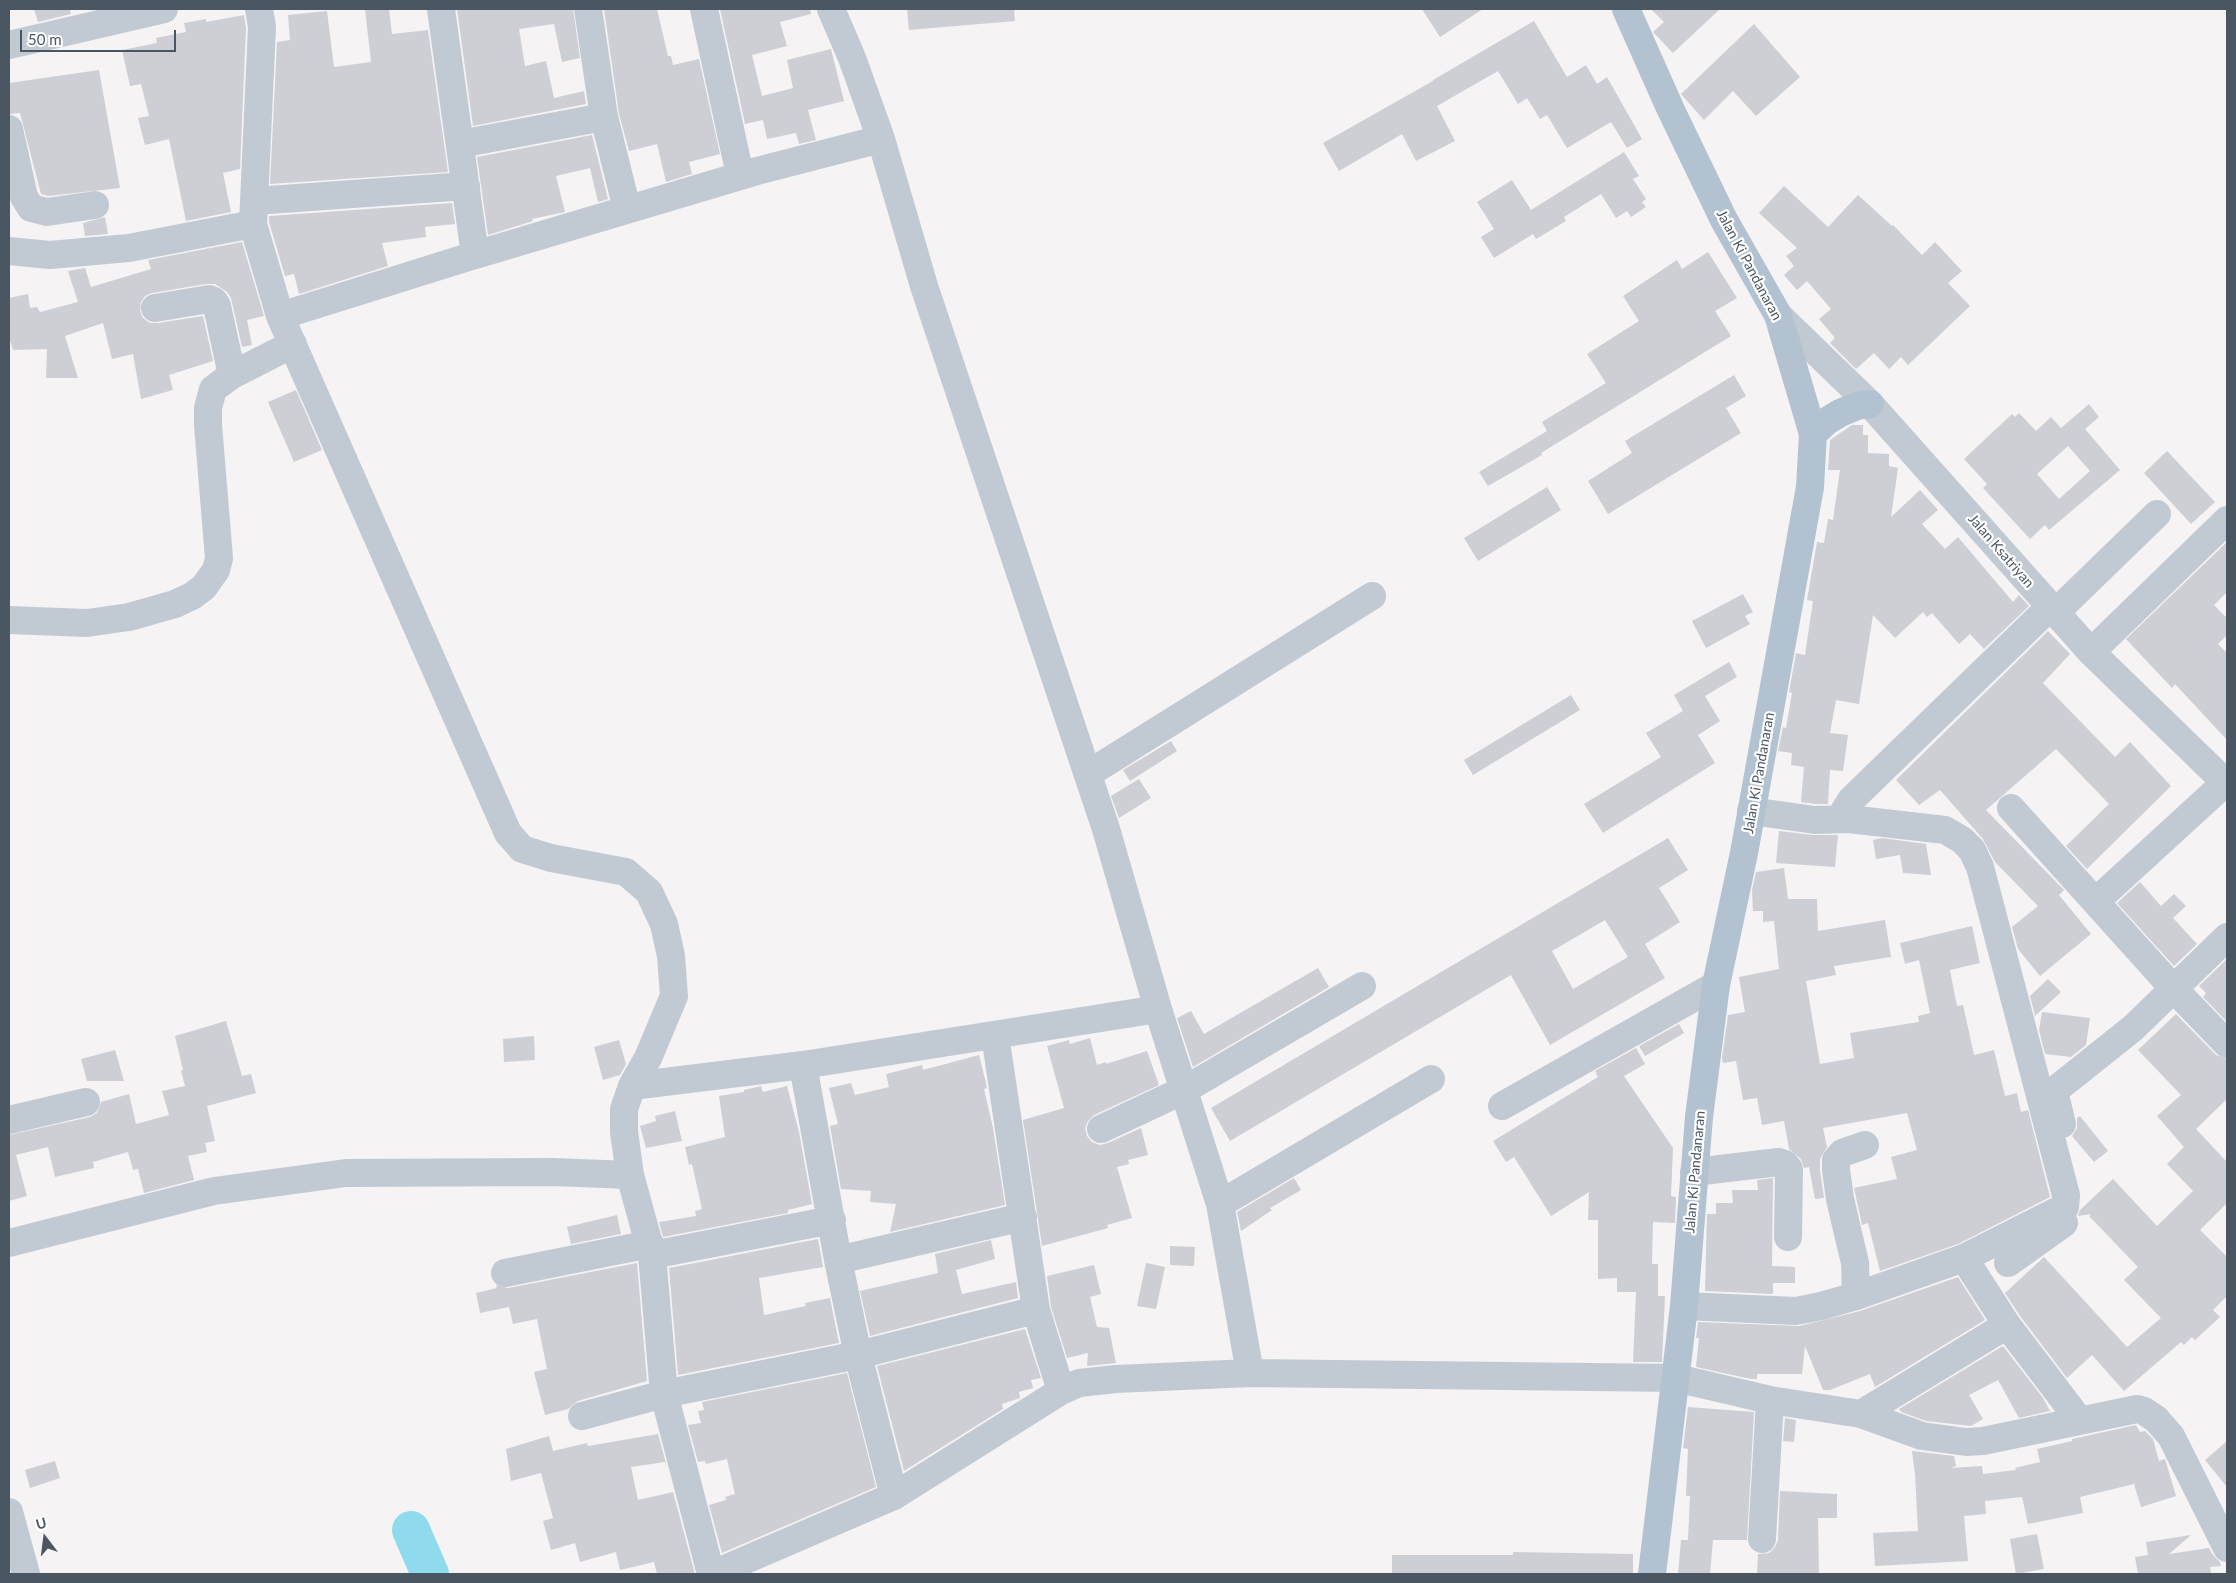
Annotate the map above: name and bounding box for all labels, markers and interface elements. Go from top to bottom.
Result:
scale bar [22,20,179,52]
text: 50 m [28,30,62,48]
street label: Jalan Ki Pandanaran [1713,207,1785,323]
street label: Jalan Ksatriyan [1965,511,2037,591]
street label: Jalan Ki Pandanaran [1740,711,1778,835]
street label: Jalan Ki Pandanaran [1681,1110,1709,1234]
north arrow [20,1513,70,1563]
text: U [34,1513,48,1533]

